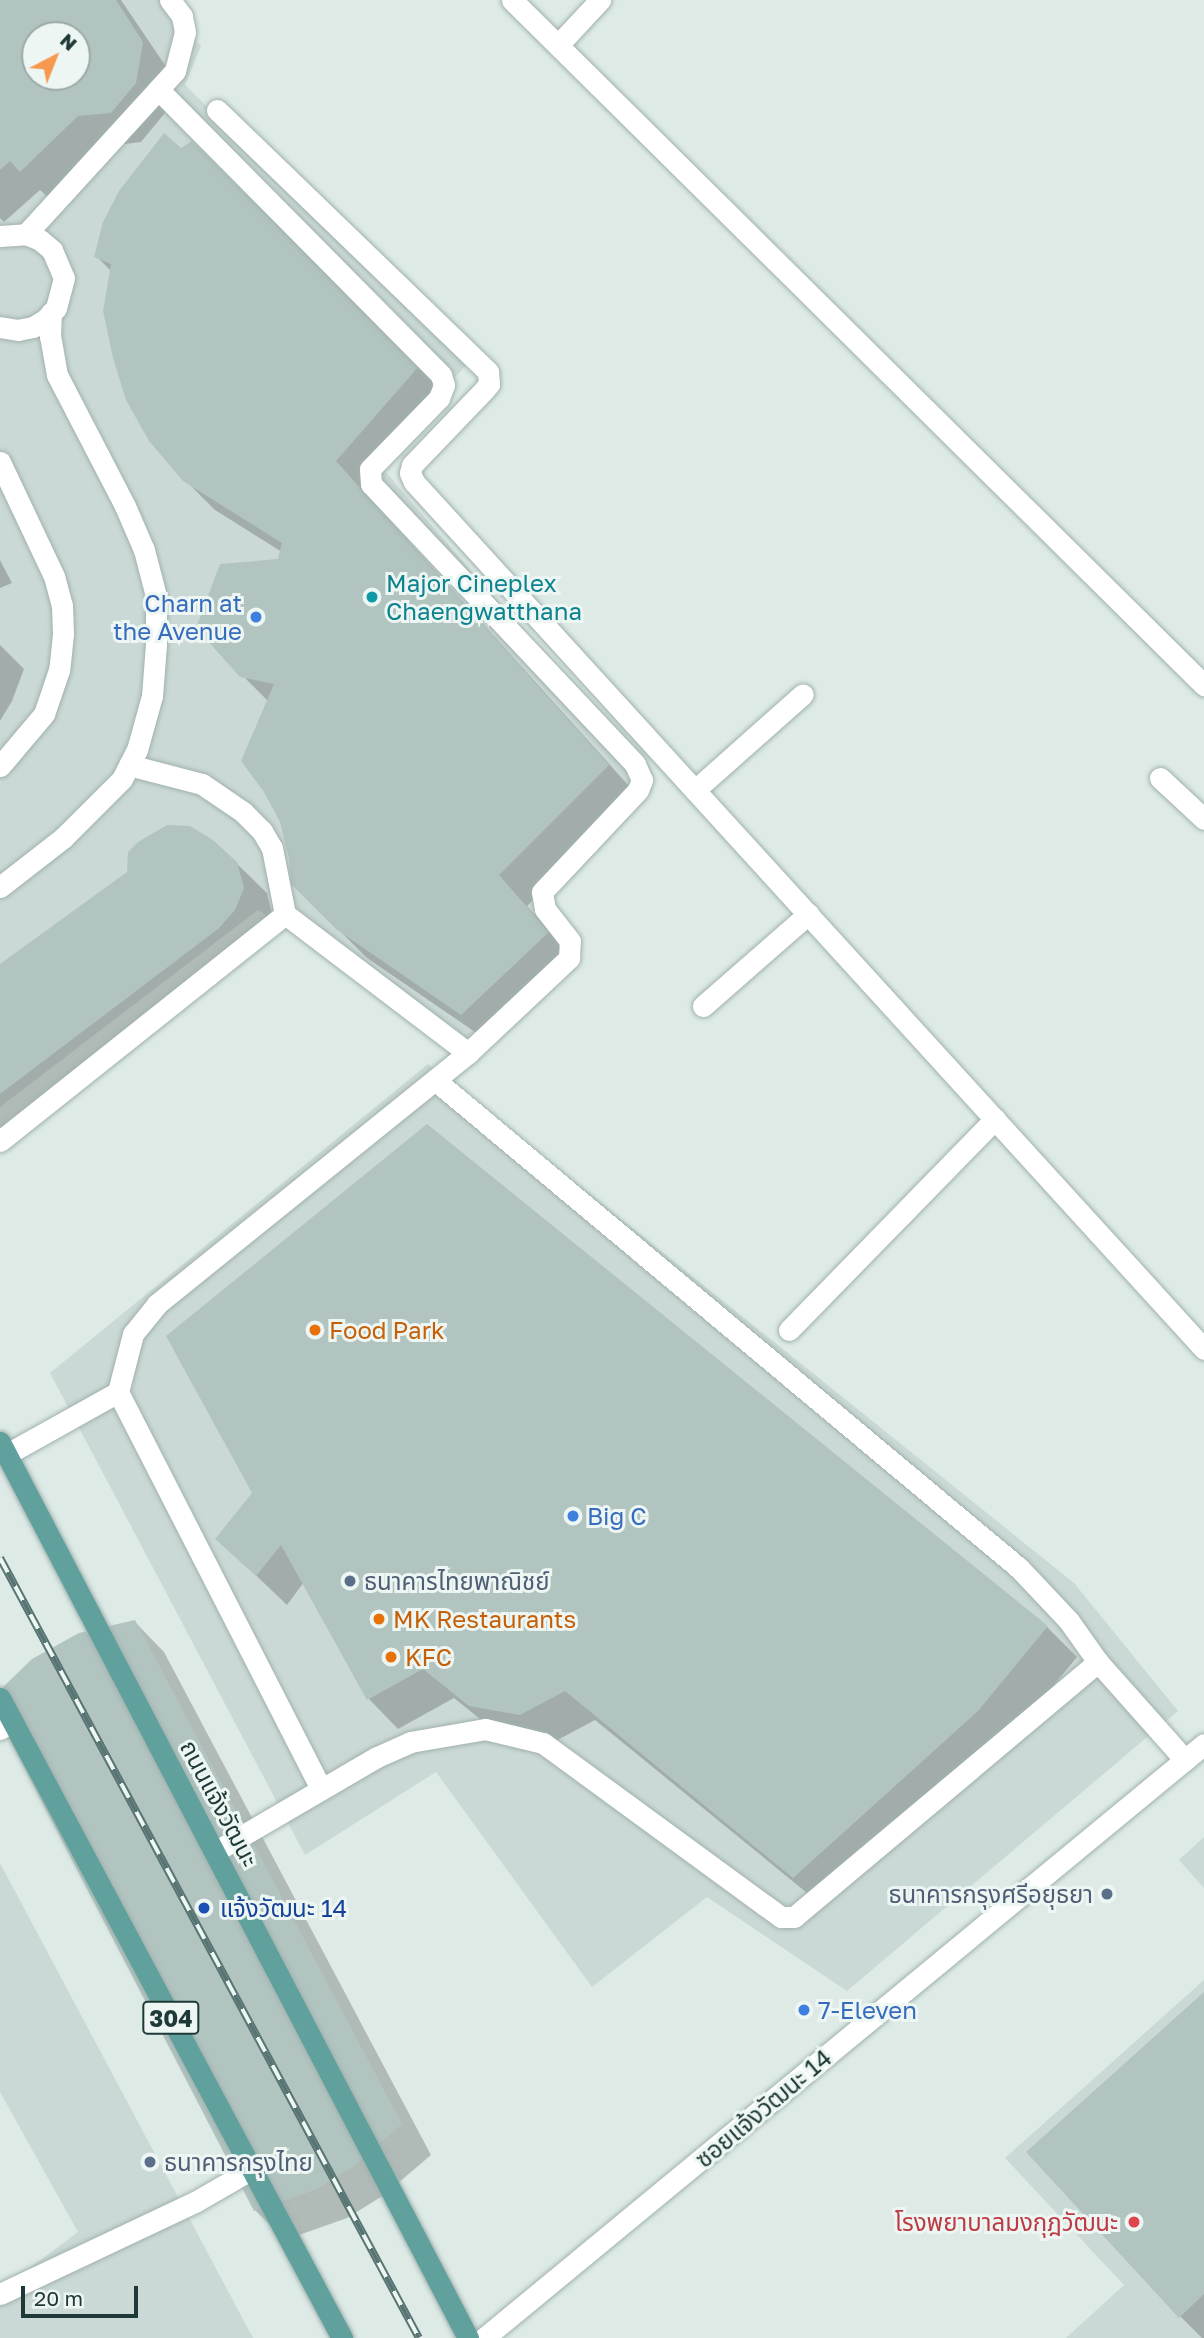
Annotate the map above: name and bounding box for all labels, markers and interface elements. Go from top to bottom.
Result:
north arrow [21,21,91,91]
text: N [56,28,82,55]
place label: Major Cineplex Chaengwatthana [386,569,582,625]
place label: Charn at the Avenue [113,589,242,645]
marker: Major Cineplex Chaengwatthana [364,589,380,605]
marker: Charn at the Avenue [248,609,264,625]
place label: Food Park [329,1316,445,1344]
marker: Food Park [307,1322,323,1338]
place label: Big C [587,1502,647,1530]
marker: Big C [565,1508,581,1524]
place label: ธนาคารไทยพาณิชย์ [364,1567,550,1595]
marker: ธนาคารไทยพาณิชย์ [342,1573,358,1589]
place label: MK Restaurants [393,1605,576,1633]
marker: MK Restaurants [371,1611,387,1627]
place label: KFC [405,1643,452,1671]
marker: KFC [383,1649,399,1665]
street label: ถนนแจ้งวัฒนะ [175,1735,265,1871]
place label: ธนาคารกรุงศรีอยุธยา [888,1880,1093,1908]
marker: ธนาคารกรุงศรีอยุธยา [1099,1886,1115,1902]
place label: แจ้งวัฒนะ 14 [220,1894,347,1922]
marker: แจ้งวัฒนะ 14 [194,1898,214,1918]
place label: 7-Eleven [818,1996,917,2024]
road number: 304 [141,1998,201,2038]
marker: 7-Eleven [796,2002,812,2018]
street label: ซอยแจ้งวัฒนะ 14 [689,2043,837,2173]
place label: ธนาคารกรุงไทย [164,2148,313,2176]
marker: ธนาคารกรุงไทย [142,2154,158,2170]
place label: โรงพยาบาลมงกุฎวัฒนะ [895,2208,1118,2236]
marker: โรงพยาบาลมงกุฎวัฒนะ [1124,2212,1144,2232]
scale bar [24,2272,142,2316]
text: 20 m [34,2285,83,2311]

